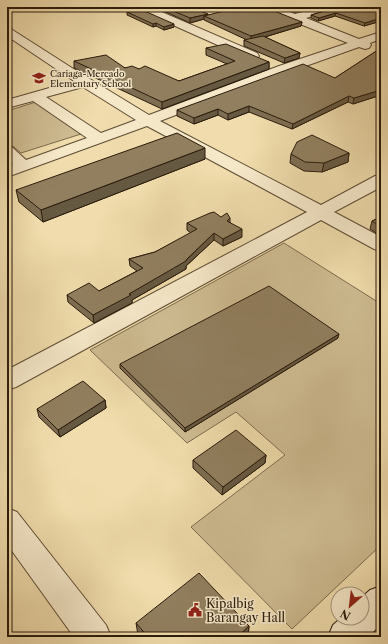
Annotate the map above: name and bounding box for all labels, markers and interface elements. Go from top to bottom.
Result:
place label: Cariaga-Mercado Elementary School [50,68,132,89]
school or university icon: Cariaga-Mercado Elementary School [31,70,47,86]
north arrow [330,586,370,626]
place label: Kipalbig Barangay Hall [206,596,285,625]
public building icon: Kipalbig Barangay Hall [187,602,203,618]
text: N [337,606,353,623]

